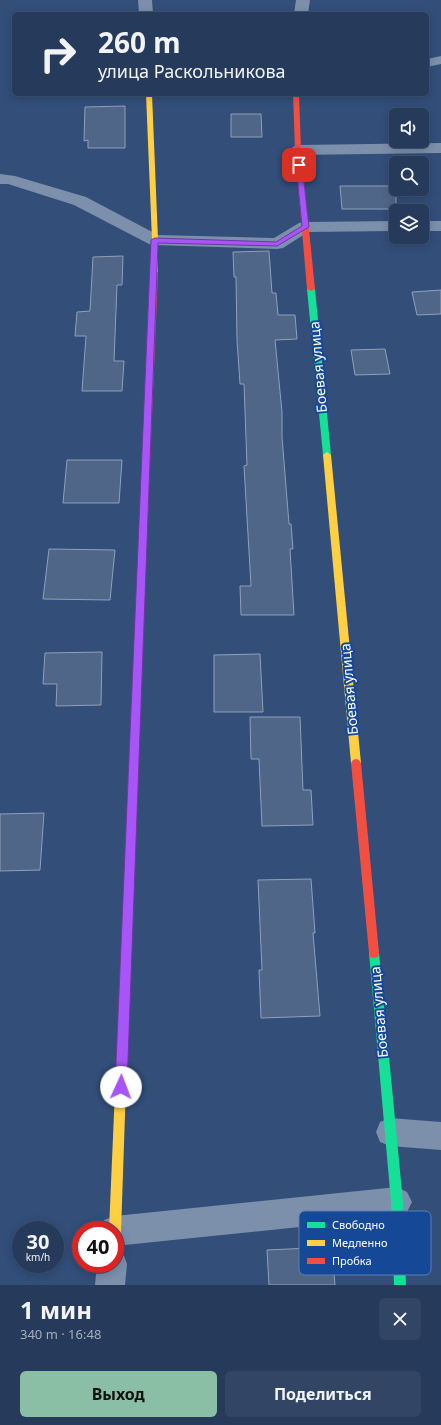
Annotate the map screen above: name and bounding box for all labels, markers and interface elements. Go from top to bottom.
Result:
text: 260 m [98,23,181,61]
icon: right [32,28,84,80]
text: улица Раскольникова [98,59,286,83]
map controls [389,108,429,244]
button: sound [389,108,429,148]
pin [282,148,316,182]
icon: arrive [288,154,310,176]
button: search [389,156,429,196]
button: layers [389,204,429,244]
street label: Боевая улица [304,321,331,414]
street label: Боевая улица [335,643,362,736]
street label: Боевая улица [365,966,392,1059]
position arrow [100,1066,142,1108]
legend [299,1211,431,1275]
text: Свободно [332,1217,385,1232]
speed limit sign: 40 [72,1221,124,1273]
text: 30 [27,1228,49,1255]
text: Медленно [332,1235,387,1250]
text: km/h [26,1250,50,1264]
text: Пробка [332,1253,372,1268]
text: 1 мин [20,1293,92,1326]
button: close [379,1298,421,1340]
text: 340 m · 16:48 [20,1325,101,1343]
button: Выход [20,1371,217,1417]
button: Поделиться [225,1371,421,1417]

